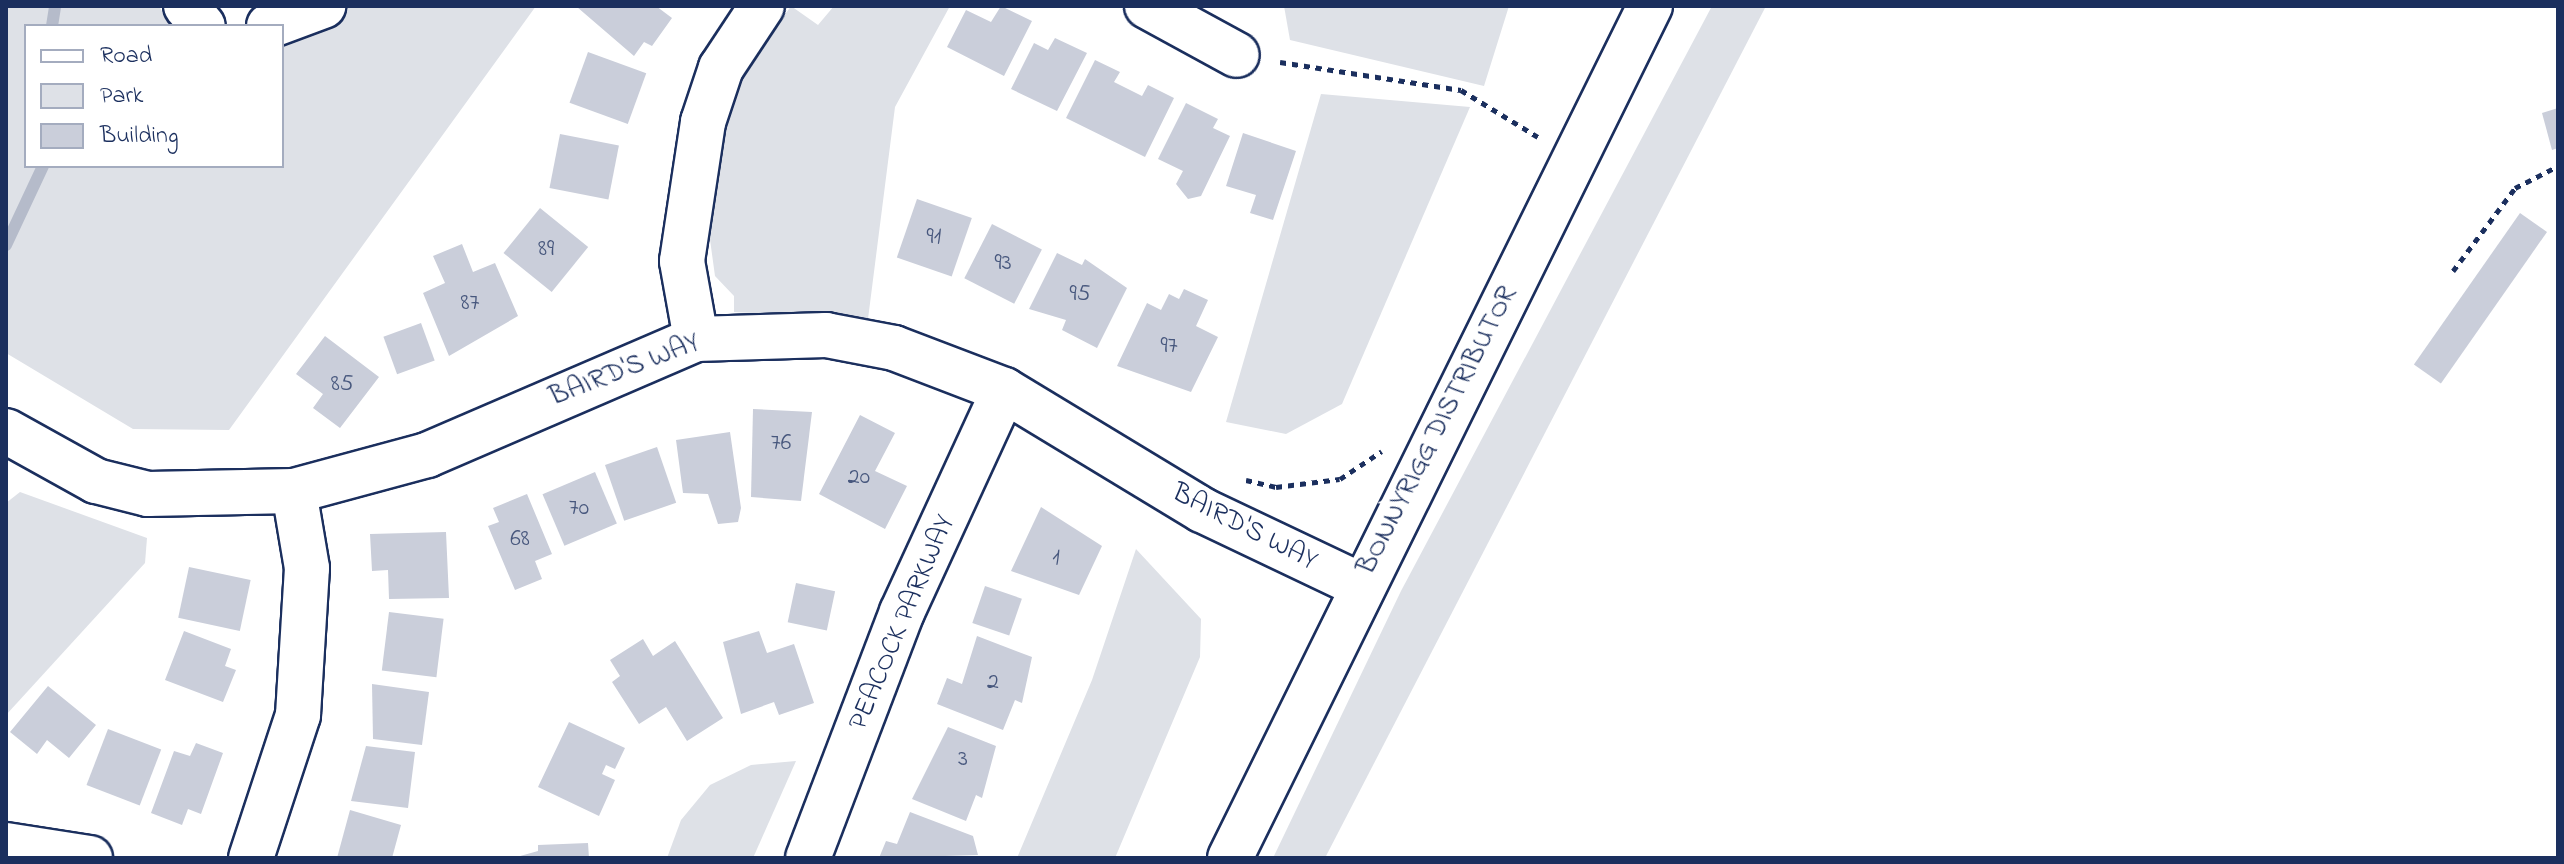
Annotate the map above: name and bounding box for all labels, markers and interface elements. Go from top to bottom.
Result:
legend [24,24,284,168]
text: Road [100,39,152,74]
text: Park [100,79,143,114]
text: Building [100,119,179,154]
house number: 91 [927,224,941,252]
house number: 89 [538,236,554,264]
house number: 93 [994,250,1012,278]
house number: 95 [1070,281,1090,309]
street label: BONNYRIGG DISTRIBUTOR [1351,281,1525,581]
house number: 87 [461,290,479,318]
street label: BAIRD'S WAY [545,327,705,415]
house number: 97 [1160,333,1178,361]
house number: 85 [331,371,353,399]
house number: 76 [771,430,791,458]
house number: 20 [848,464,870,492]
street label: BAIRD'S WAY [1166,477,1322,579]
house number: 70 [569,495,589,523]
street label: PEACOCK PARKWAY [843,510,963,736]
house number: 68 [510,526,530,554]
house number: 1 [1052,545,1060,573]
house number: 2 [987,669,999,697]
house number: 3 [958,746,968,774]

